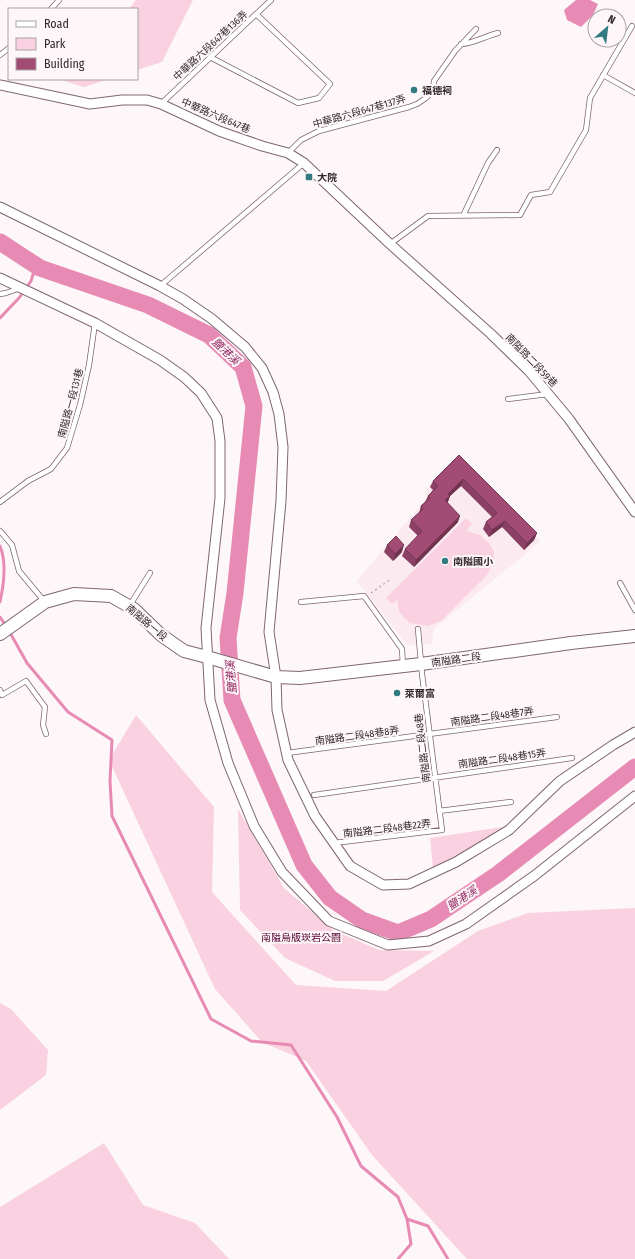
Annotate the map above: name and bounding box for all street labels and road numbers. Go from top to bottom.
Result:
street label: 中華路六段647巷136弄 [171,8,250,83]
street label: 中華路六段647巷137弄 [311,93,407,131]
street label: 中華路六段647巷 [179,96,252,136]
street label: 南隘路二段59巷 [503,332,560,390]
street label: 南隘路一段131巷 [56,367,86,440]
street label: 南隘路一段 [123,602,169,643]
street label: 南隘路二段 [431,651,482,669]
street label: 南隘路二段48巷7弄 [450,705,535,729]
street label: 南隘路二段48巷 [413,712,433,783]
street label: 南隘路二段48巷8弄 [314,724,400,748]
street label: 南隘路二段48巷15弄 [458,747,547,771]
street label: 南隘路二段48巷22弄 [342,818,432,840]

